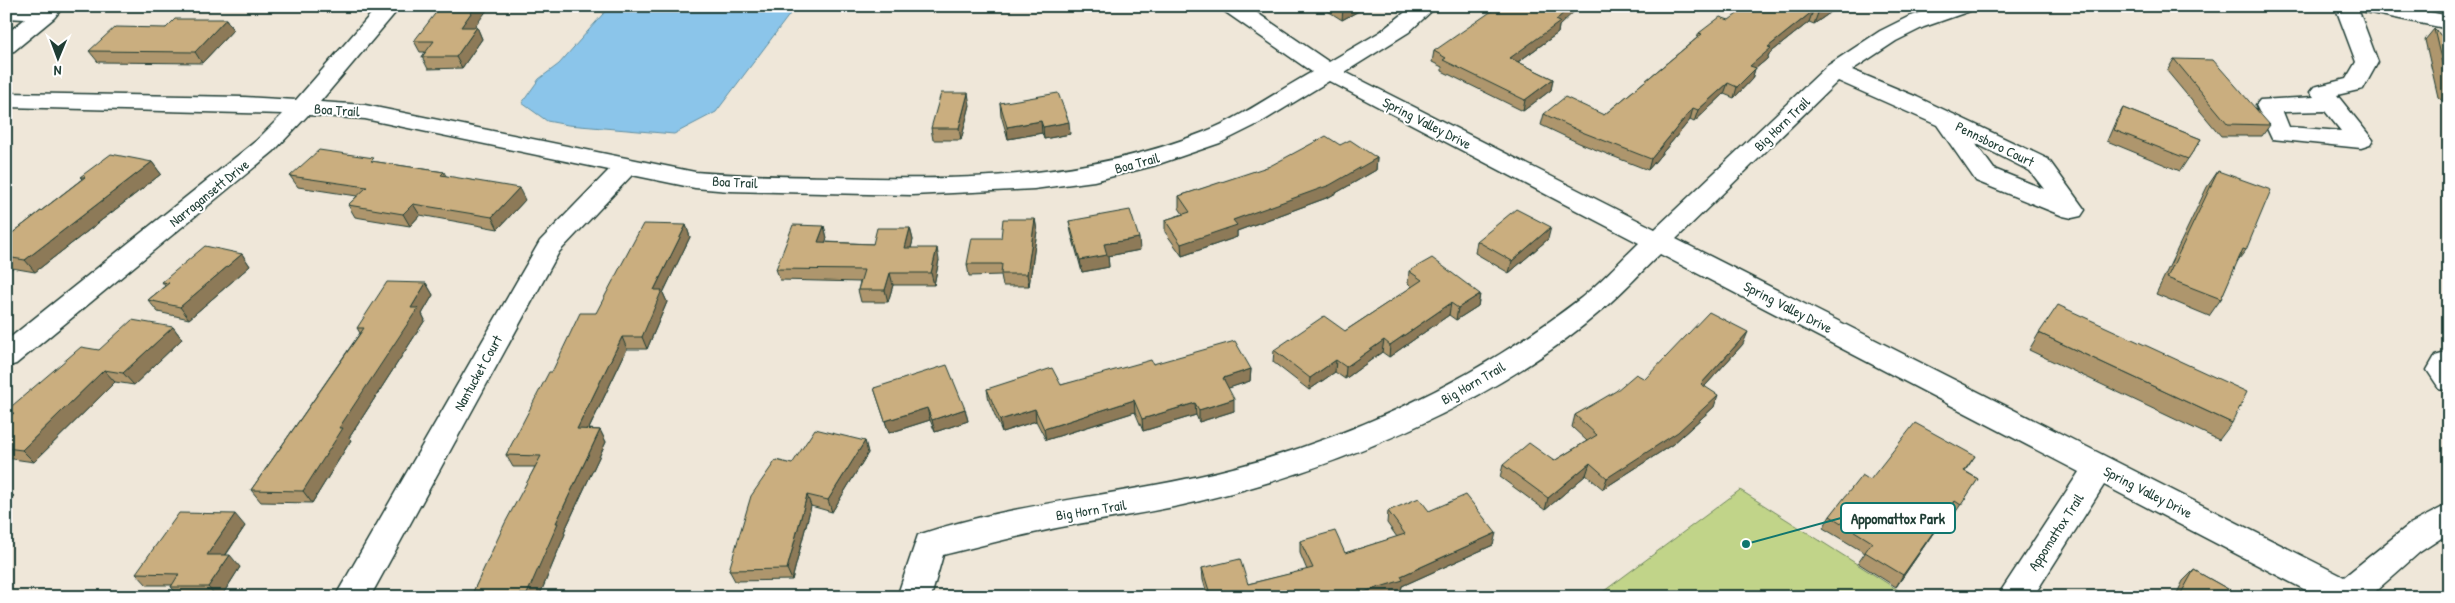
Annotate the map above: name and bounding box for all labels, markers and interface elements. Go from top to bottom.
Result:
north arrow [32,32,82,82]
text: N [53,62,62,81]
street label: Spring Valley Drive [1379,92,1475,154]
street label: Big Horn Trail [1749,92,1815,156]
street label: Boa Trail [314,98,361,121]
street label: Pennsboro Court [1953,116,2038,171]
street label: Boa Trail [1112,147,1162,178]
street label: Narragansett Drive [165,154,253,231]
street label: Boa Trail [712,171,759,192]
street label: Spring Valley Drive [1740,276,1836,338]
street label: Nantucket Court [449,331,506,414]
street label: Big Horn Trail [1437,356,1509,409]
street label: Spring Valley Drive [2100,461,2196,523]
street label: Appomattox Trail [2024,489,2089,575]
street label: Big Horn Trail [1054,495,1128,525]
callout: Appomattox Park [1841,503,1955,533]
text: Appomattox Park [1851,508,1946,530]

